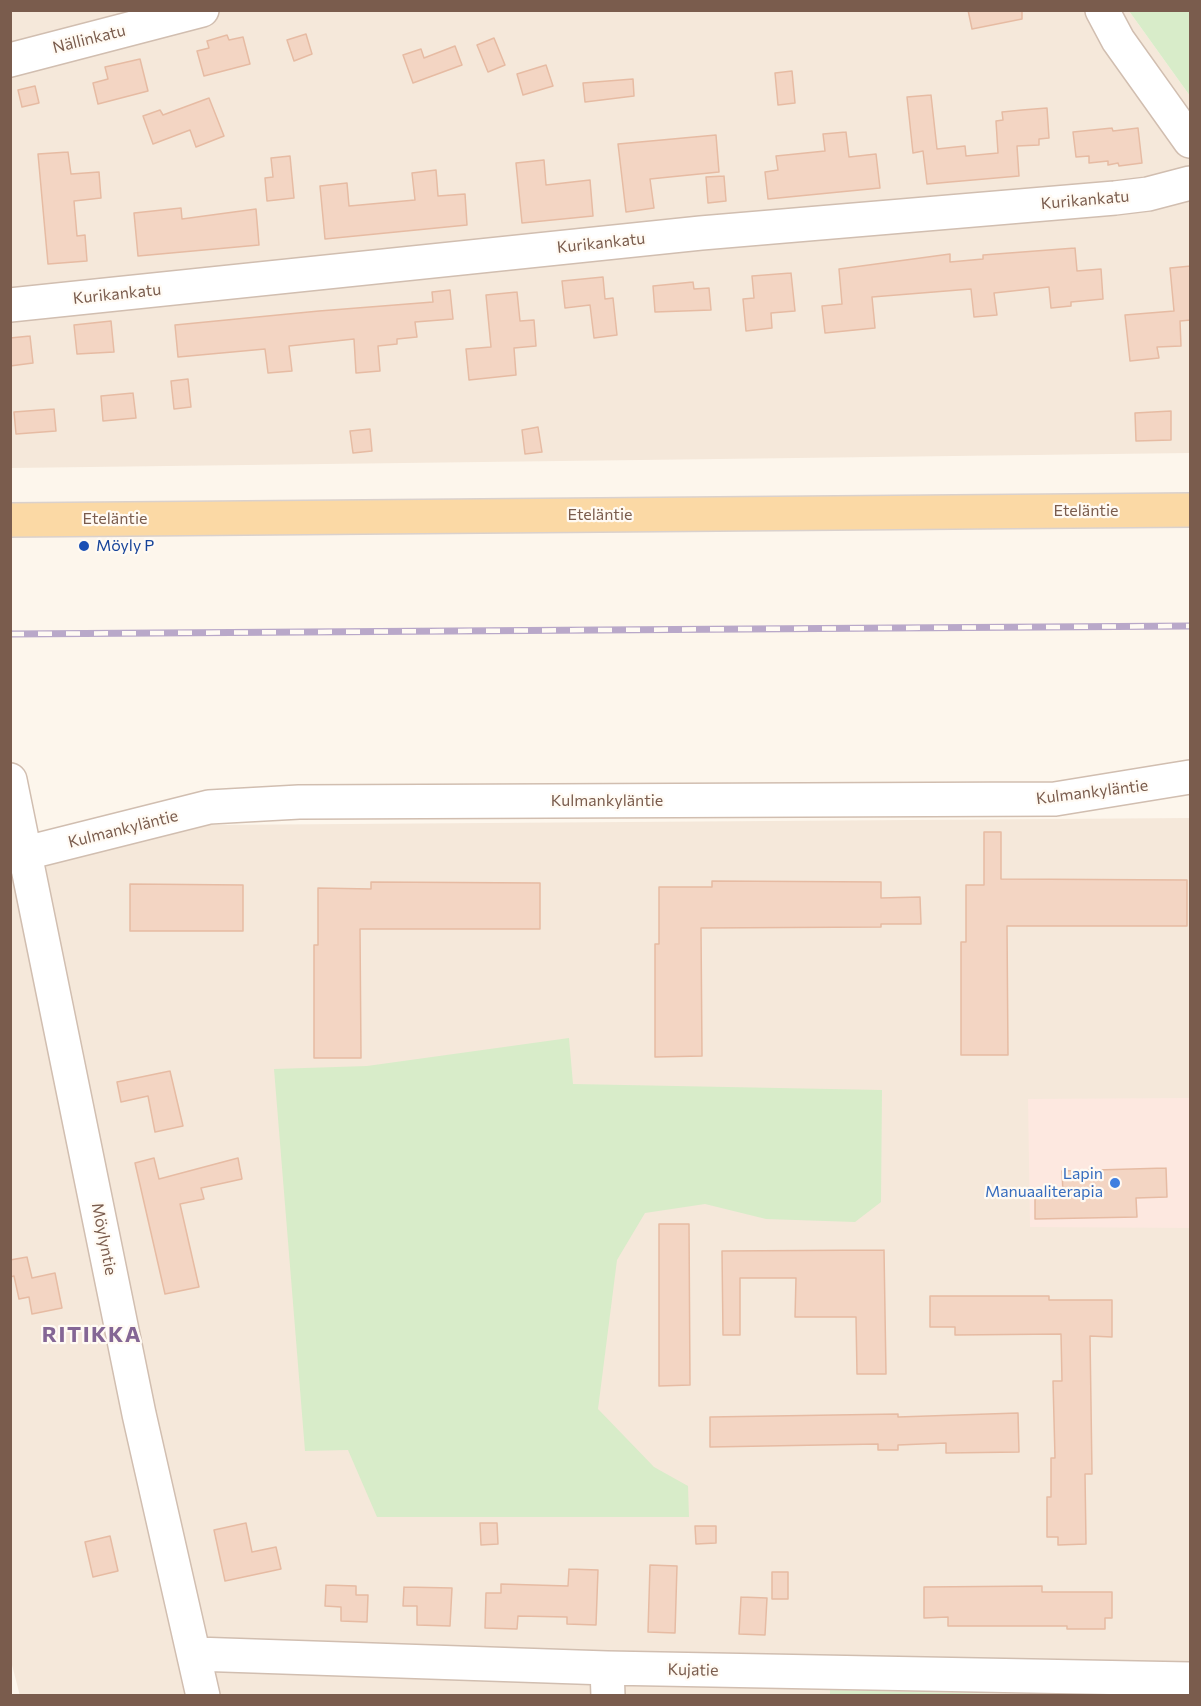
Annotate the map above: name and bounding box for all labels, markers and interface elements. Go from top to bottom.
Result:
street label: Nällinkatu [51,21,127,57]
street label: Kurikankatu [1040,187,1130,213]
street label: Kurikankatu [556,229,646,257]
street label: Kurikankatu [72,280,162,308]
street label: Eteläntie [1054,501,1118,521]
street label: Eteläntie [568,505,632,525]
street label: Eteläntie [83,509,147,529]
place label: Möyly P [96,536,154,556]
marker: Möyly P [77,539,91,553]
street label: Kulmankyläntie [1035,776,1149,808]
street label: Kulmankyläntie [551,791,663,811]
street label: Kulmankyläntie [66,806,180,852]
place label: Lapin Manuaaliterapia [985,1164,1103,1202]
marker: Lapin Manuaaliterapia [1108,1176,1122,1190]
street label: Möylyntie [88,1201,120,1277]
district label: RITIKKA [42,1322,142,1348]
street label: Kujatie [667,1660,719,1680]

